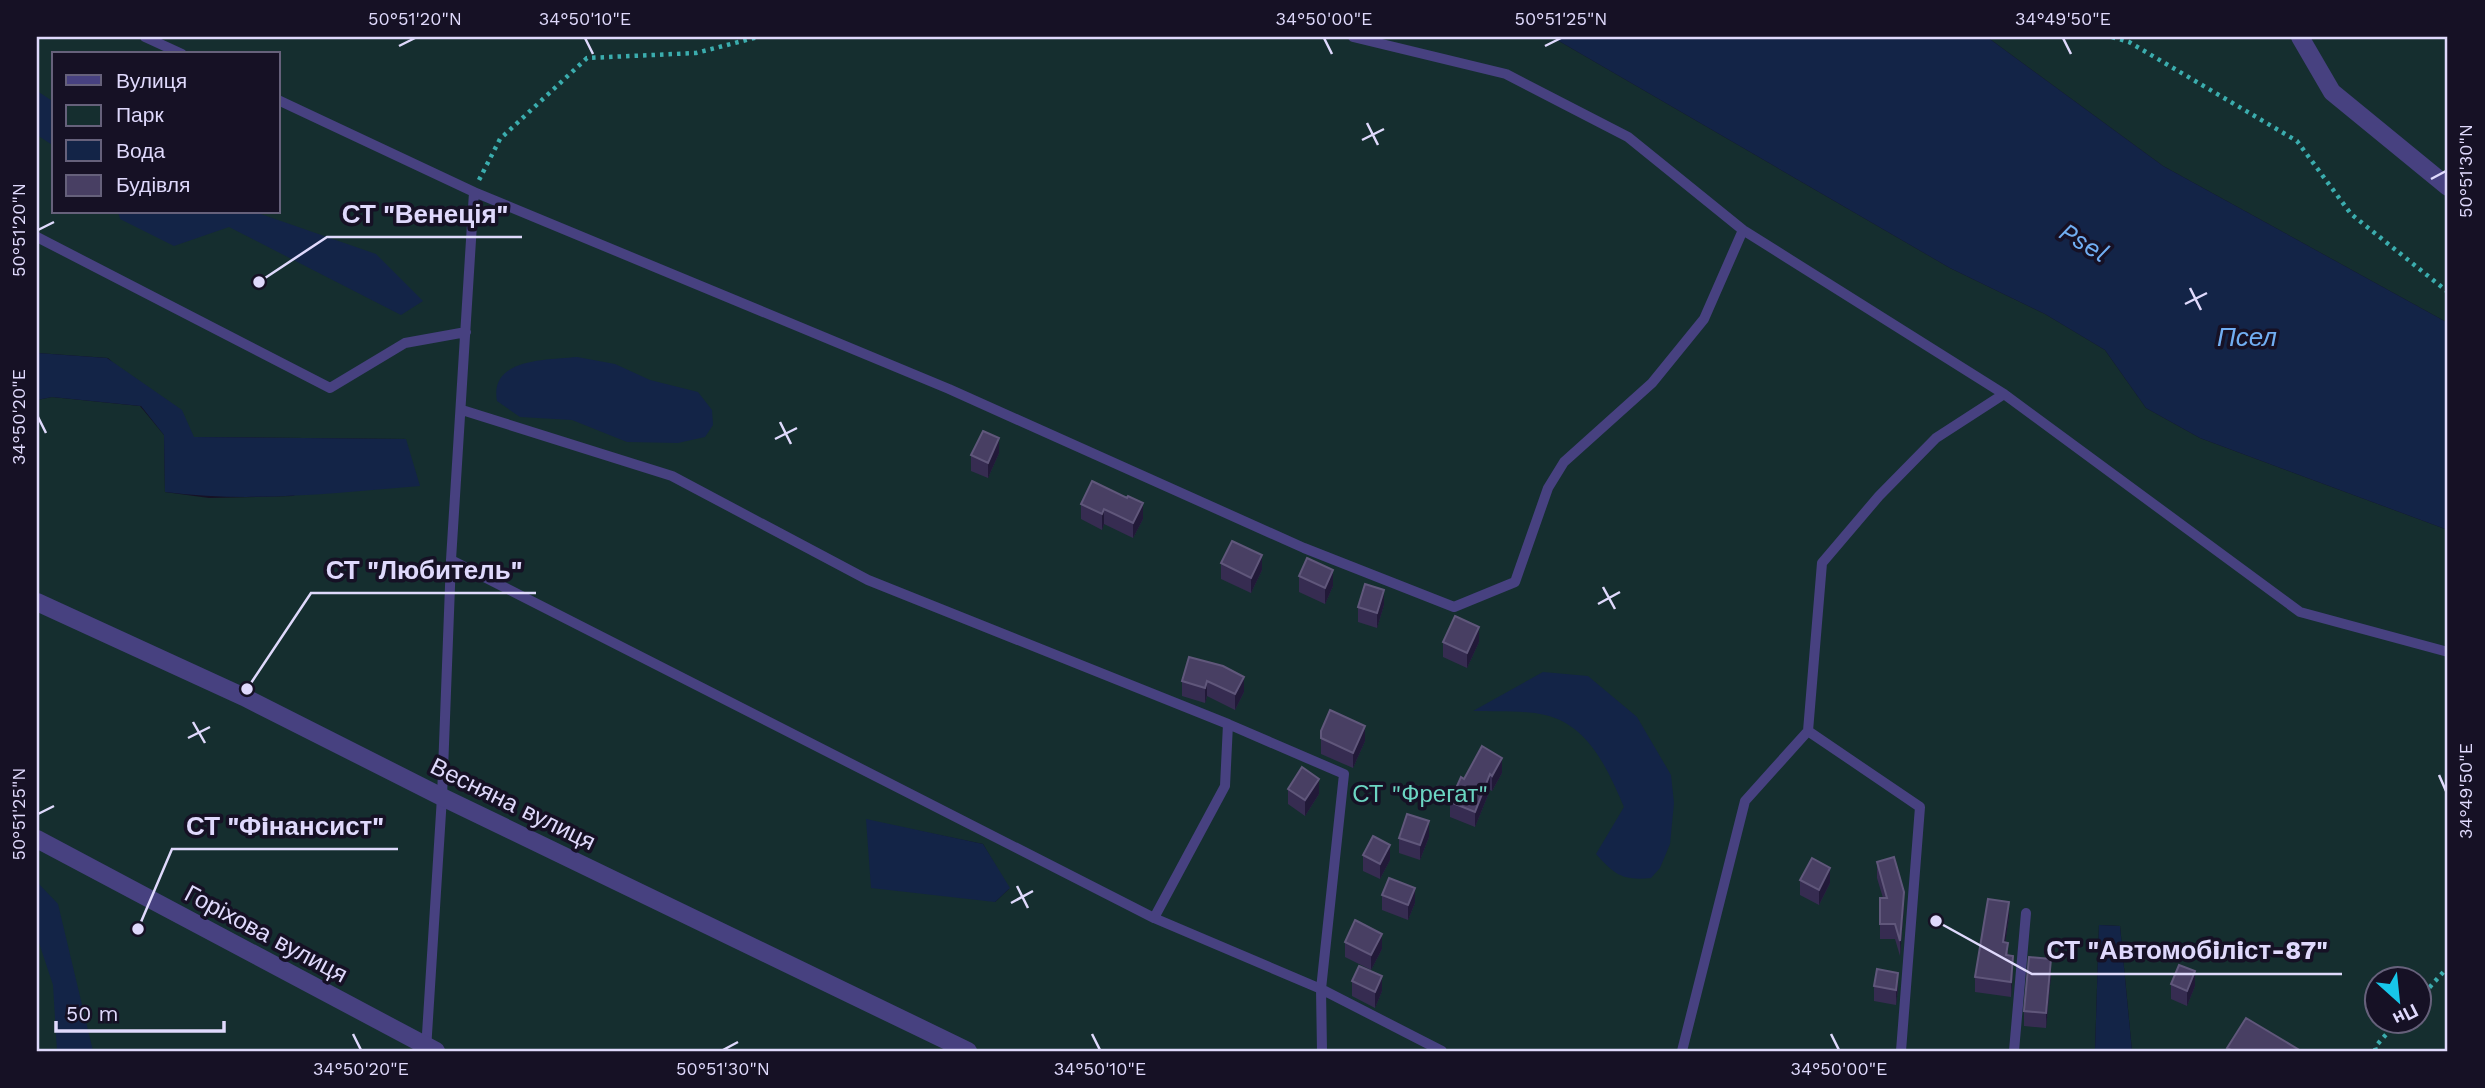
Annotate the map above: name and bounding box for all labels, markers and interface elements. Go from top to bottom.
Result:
text: 50°51'20"N [368,8,462,29]
text: 34°50'10"E [539,8,631,29]
text: 34°50'00"E [1276,8,1372,29]
text: 50°51'25"N [1514,8,1608,29]
text: 34°49'50"E [2015,8,2111,29]
legend [52,52,280,214]
text: Вулиця [116,68,187,93]
text: Парк [116,102,164,127]
text: 50°51'30"N [2455,124,2476,218]
text: Вода [116,138,165,163]
text: Будівля [116,172,190,197]
text: 50°51'20"N [8,183,29,277]
callout: СТ "Венеція" [327,190,522,237]
text: СТ "Венеція" [342,199,508,229]
water label: Psel [2054,216,2114,268]
water label: Псел [2217,322,2277,352]
text: 34°50'20"E [8,369,29,465]
callout: СТ "Любитель" [311,546,536,593]
text: СТ "Любитель" [326,555,522,585]
text: 34°49'50"E [2455,743,2476,839]
street label: Весняна вулиця [426,752,600,856]
text: 50°51'25"N [8,767,29,861]
park label: СТ "Фрегат" [1352,780,1488,808]
callout: СТ "Фiнансист" [172,802,398,849]
text: СТ "Фiнансист" [186,811,384,841]
street label: Горіхова вулиця [180,879,352,989]
callout: СТ "Автомобiлiст-87" [2032,927,2342,974]
text: СТ "Автомобiлiст-87" [2046,935,2328,965]
north arrow [2362,965,2432,1036]
scale bar [56,990,224,1034]
text: Пн [2389,999,2422,1031]
text: 50 m [66,1001,118,1026]
text: 34°50'20"E [313,1058,409,1079]
text: 50°51'30"N [676,1058,770,1079]
text: 34°50'10"E [1054,1058,1146,1079]
text: 34°50'00"E [1791,1058,1887,1079]

